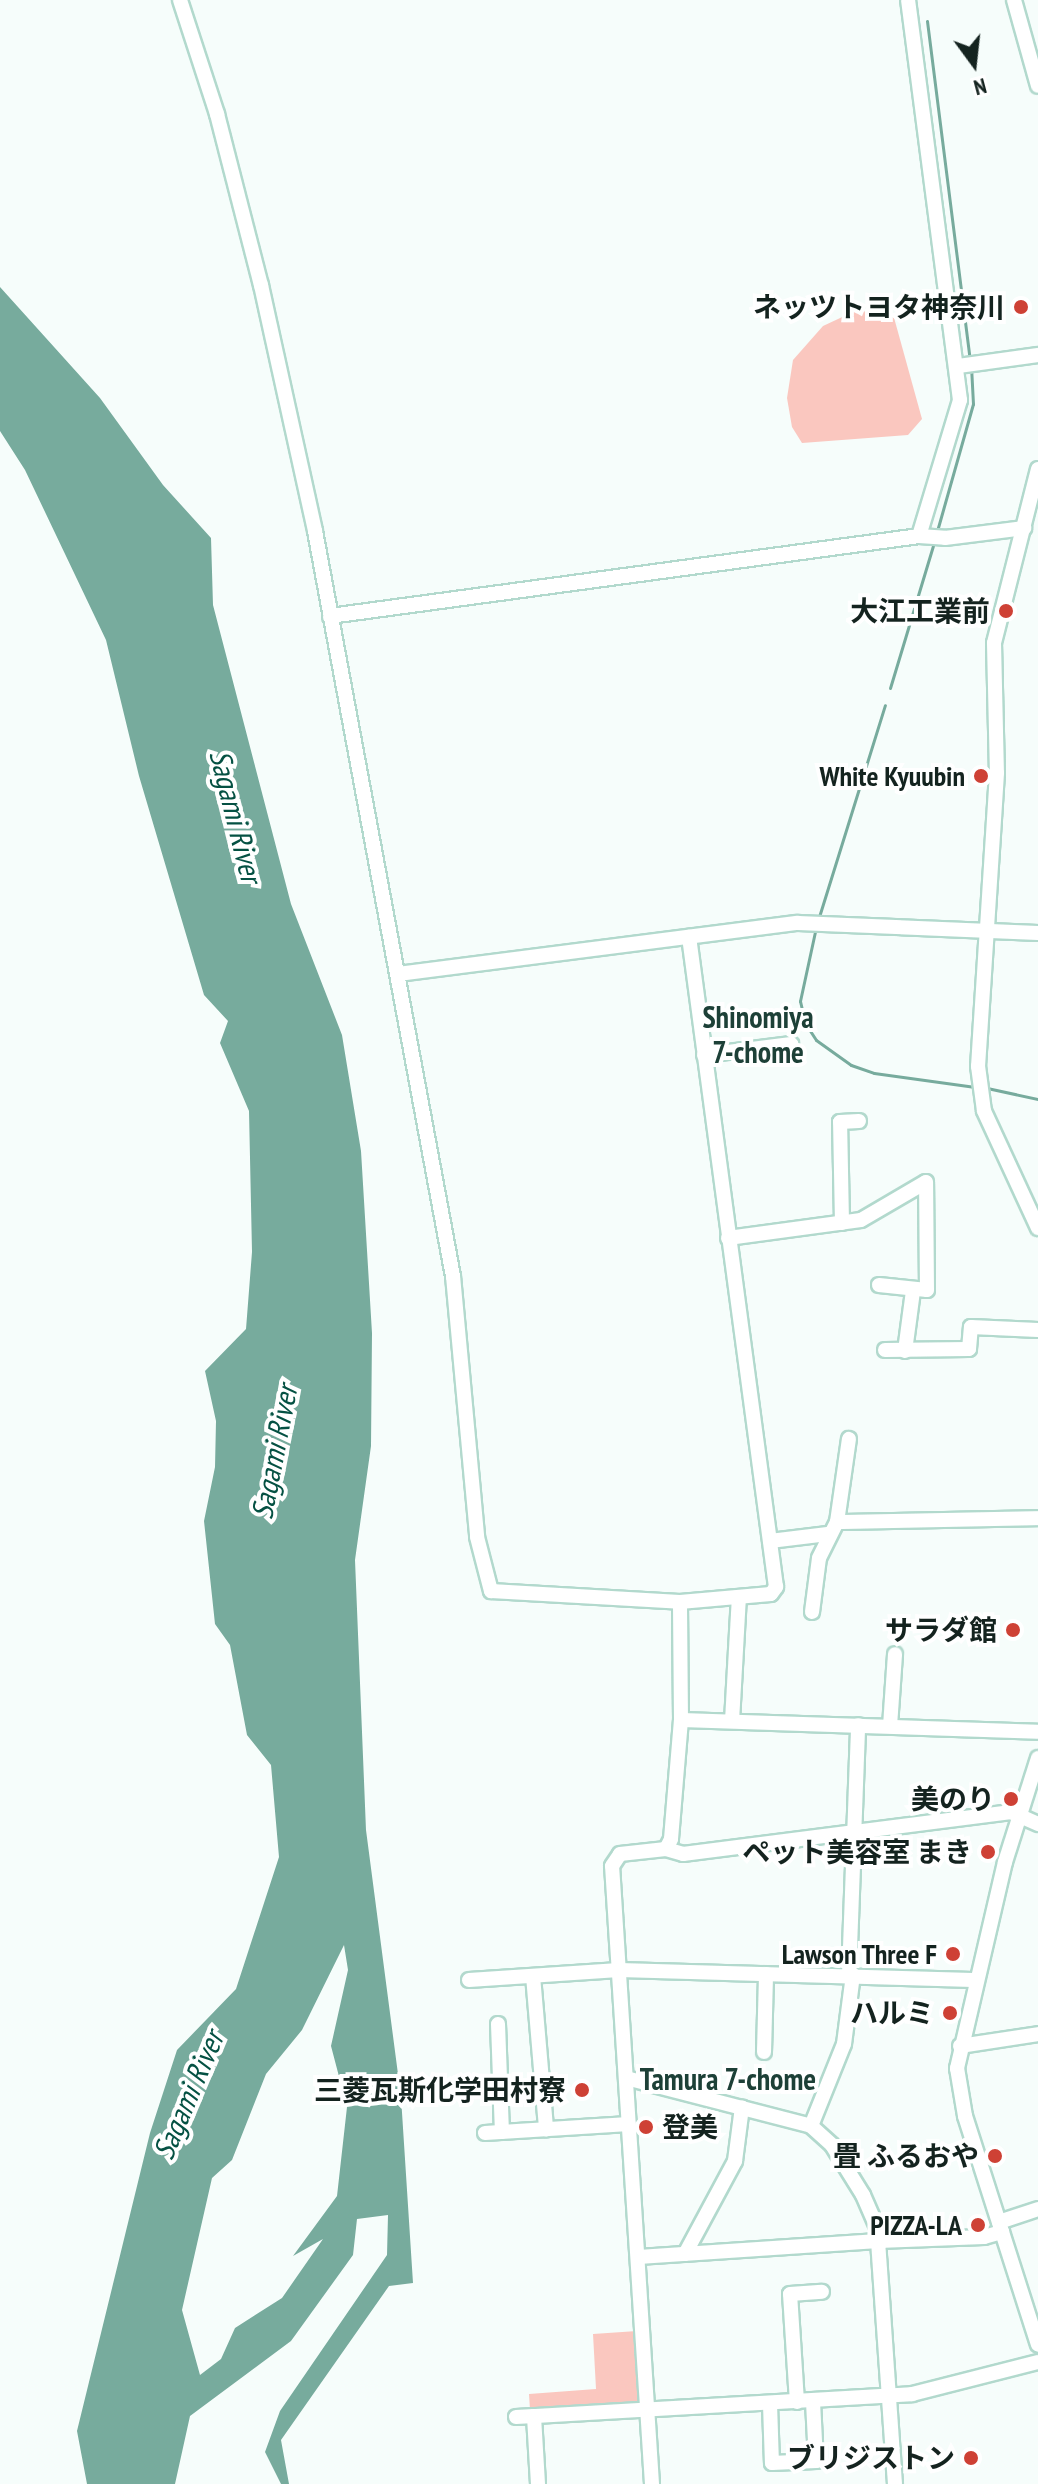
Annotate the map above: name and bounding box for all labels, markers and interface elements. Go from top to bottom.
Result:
north arrow [934,24,1014,104]
text: N [971,72,990,102]
place label: ネッツトヨタ神奈川 [753,290,1005,324]
marker: ネッツトヨタ神奈川 [1012,298,1030,316]
place label: 大江工業前 [850,594,990,628]
marker: 大江工業前 [997,602,1015,620]
water label: Sagami River [202,746,270,886]
place label: White Kyuubin [819,759,965,793]
marker: White Kyuubin [972,767,990,785]
district label: Shinomiya 7-chome [702,999,814,1070]
water label: Sagami River [243,1382,305,1522]
place label: サラダ館 [885,1613,997,1647]
marker: サラダ館 [1004,1621,1022,1639]
place label: 美のり [911,1782,995,1816]
marker: 美のり [1002,1790,1020,1808]
place label: ペット美容室 まき [742,1835,972,1869]
marker: ペット美容室 まき [979,1843,997,1861]
place label: Lawson Three F [781,1937,937,1971]
marker: Lawson Three F [944,1945,962,1963]
place label: ハルミ [850,1996,934,2030]
marker: ハルミ [941,2004,959,2022]
water label: Sagami River [145,2026,231,2164]
district label: Tamura 7-chome [640,2061,816,2097]
place label: 三菱瓦斯化学田村寮 [314,2073,566,2107]
marker: 三菱瓦斯化学田村寮 [573,2081,591,2099]
place label: 登美 [662,2110,718,2144]
marker: 登美 [637,2118,655,2136]
place label: 畳 ふるおや [833,2139,979,2173]
marker: 畳 ふるおや [986,2147,1004,2165]
place label: PIZZA-LA [870,2208,962,2242]
marker: PIZZA-LA [969,2216,987,2234]
place label: ブリジストン [787,2441,955,2475]
marker: ブリジストン [962,2449,980,2467]

